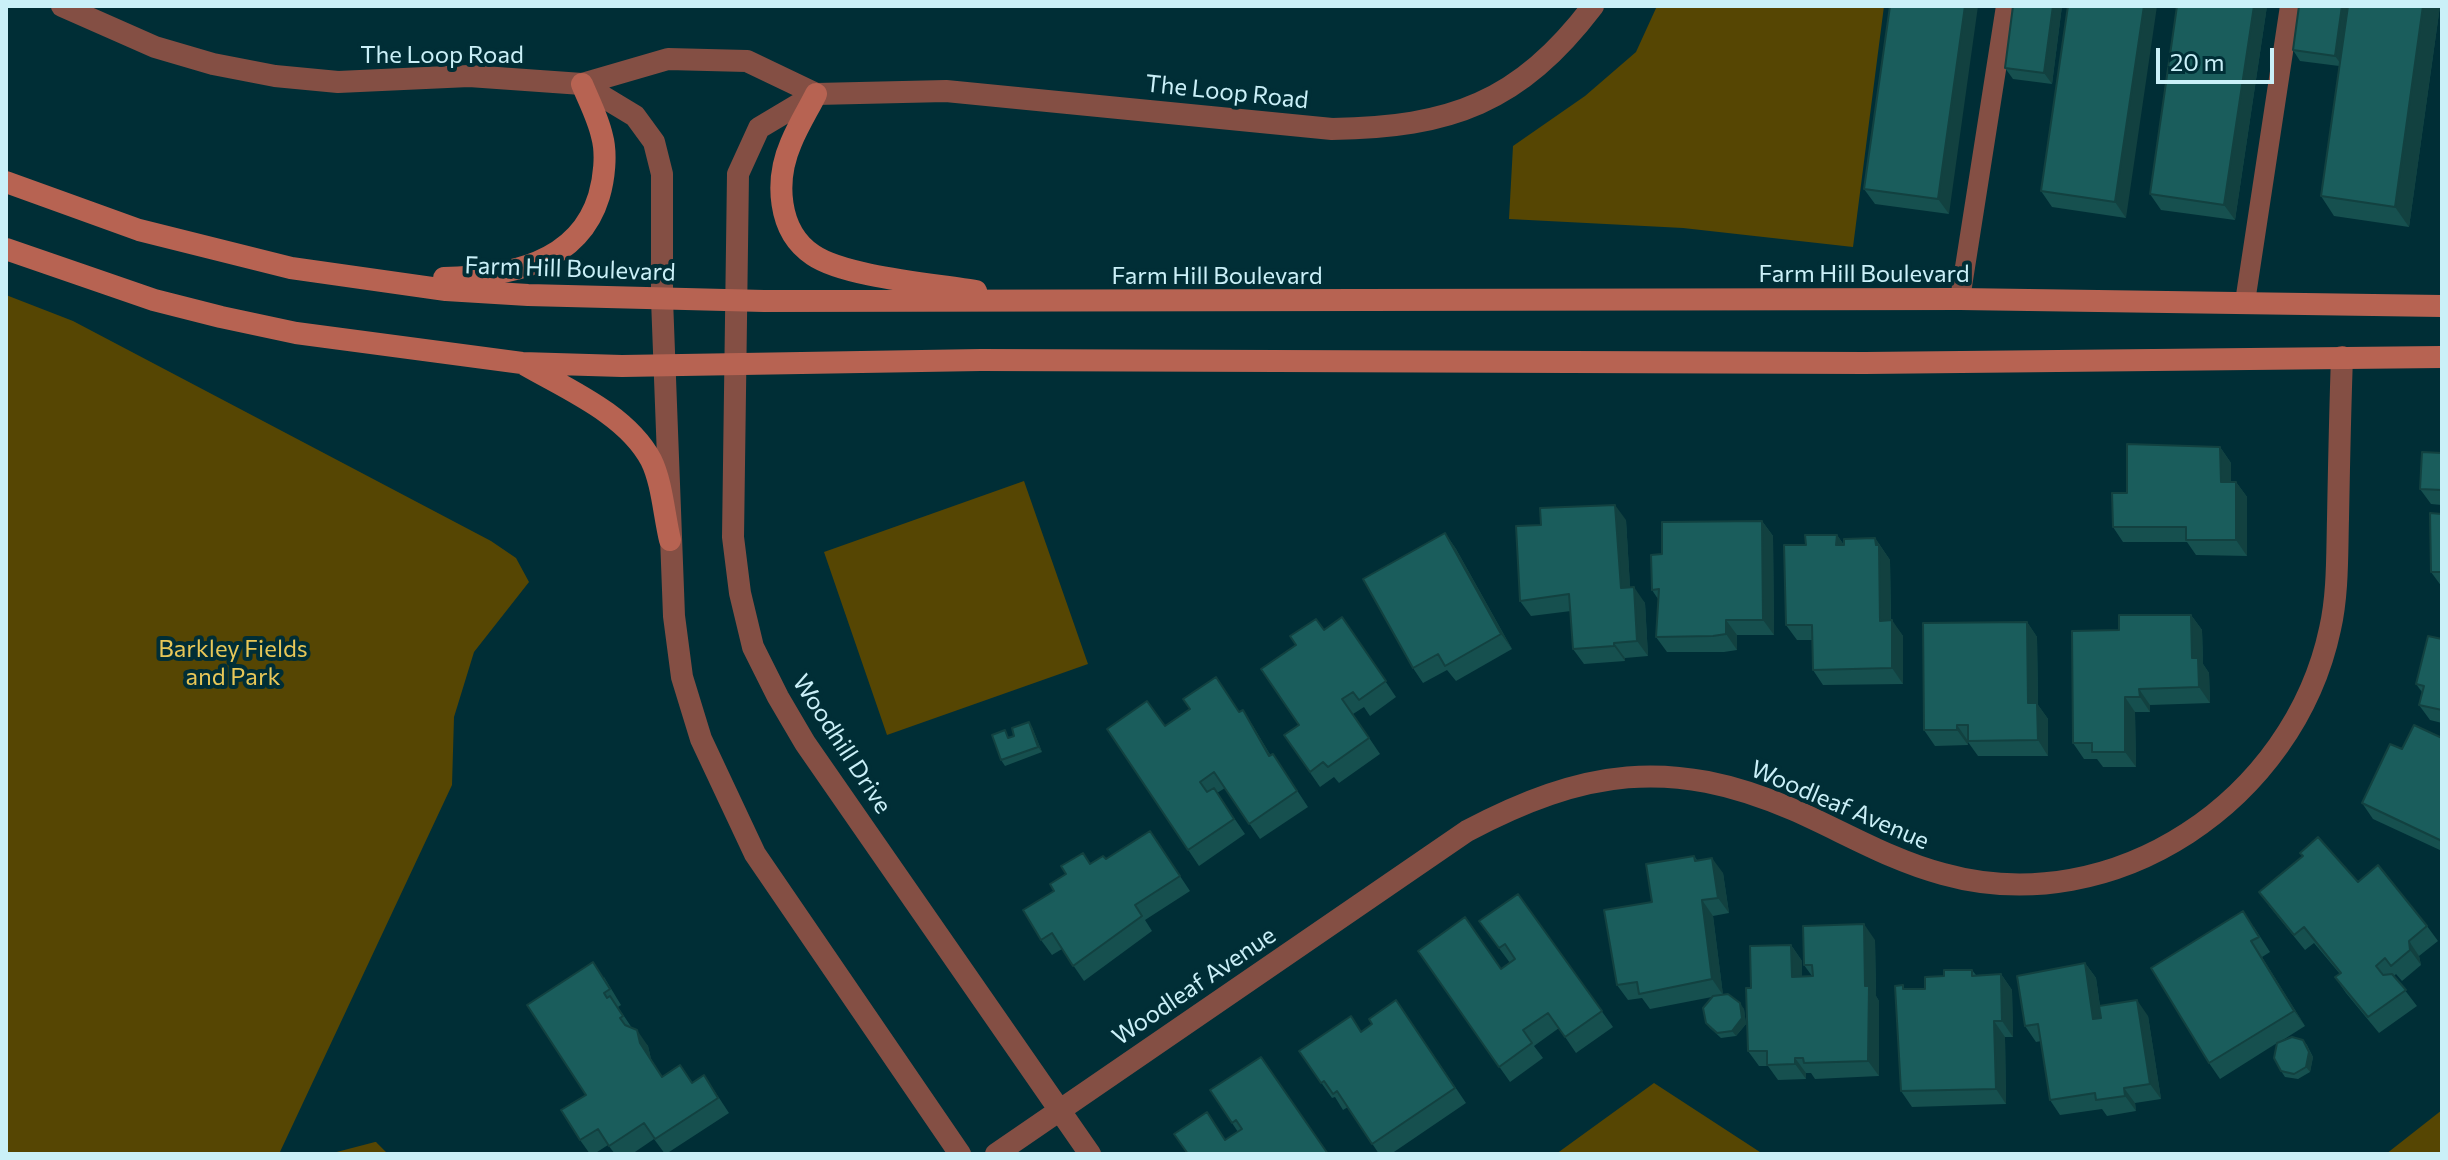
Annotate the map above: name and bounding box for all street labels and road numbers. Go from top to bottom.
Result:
street label: The Loop Road [360,41,524,69]
street label: The Loop Road [1144,69,1310,115]
street label: Farm Hill Boulevard [464,251,676,287]
street label: Farm Hill Boulevard [1758,260,1970,288]
street label: Farm Hill Boulevard [1111,262,1323,290]
street label: Woodhill Drive [786,669,898,819]
street label: Woodleaf Avenue [1747,754,1933,856]
street label: Woodleaf Avenue [1107,921,1281,1051]

